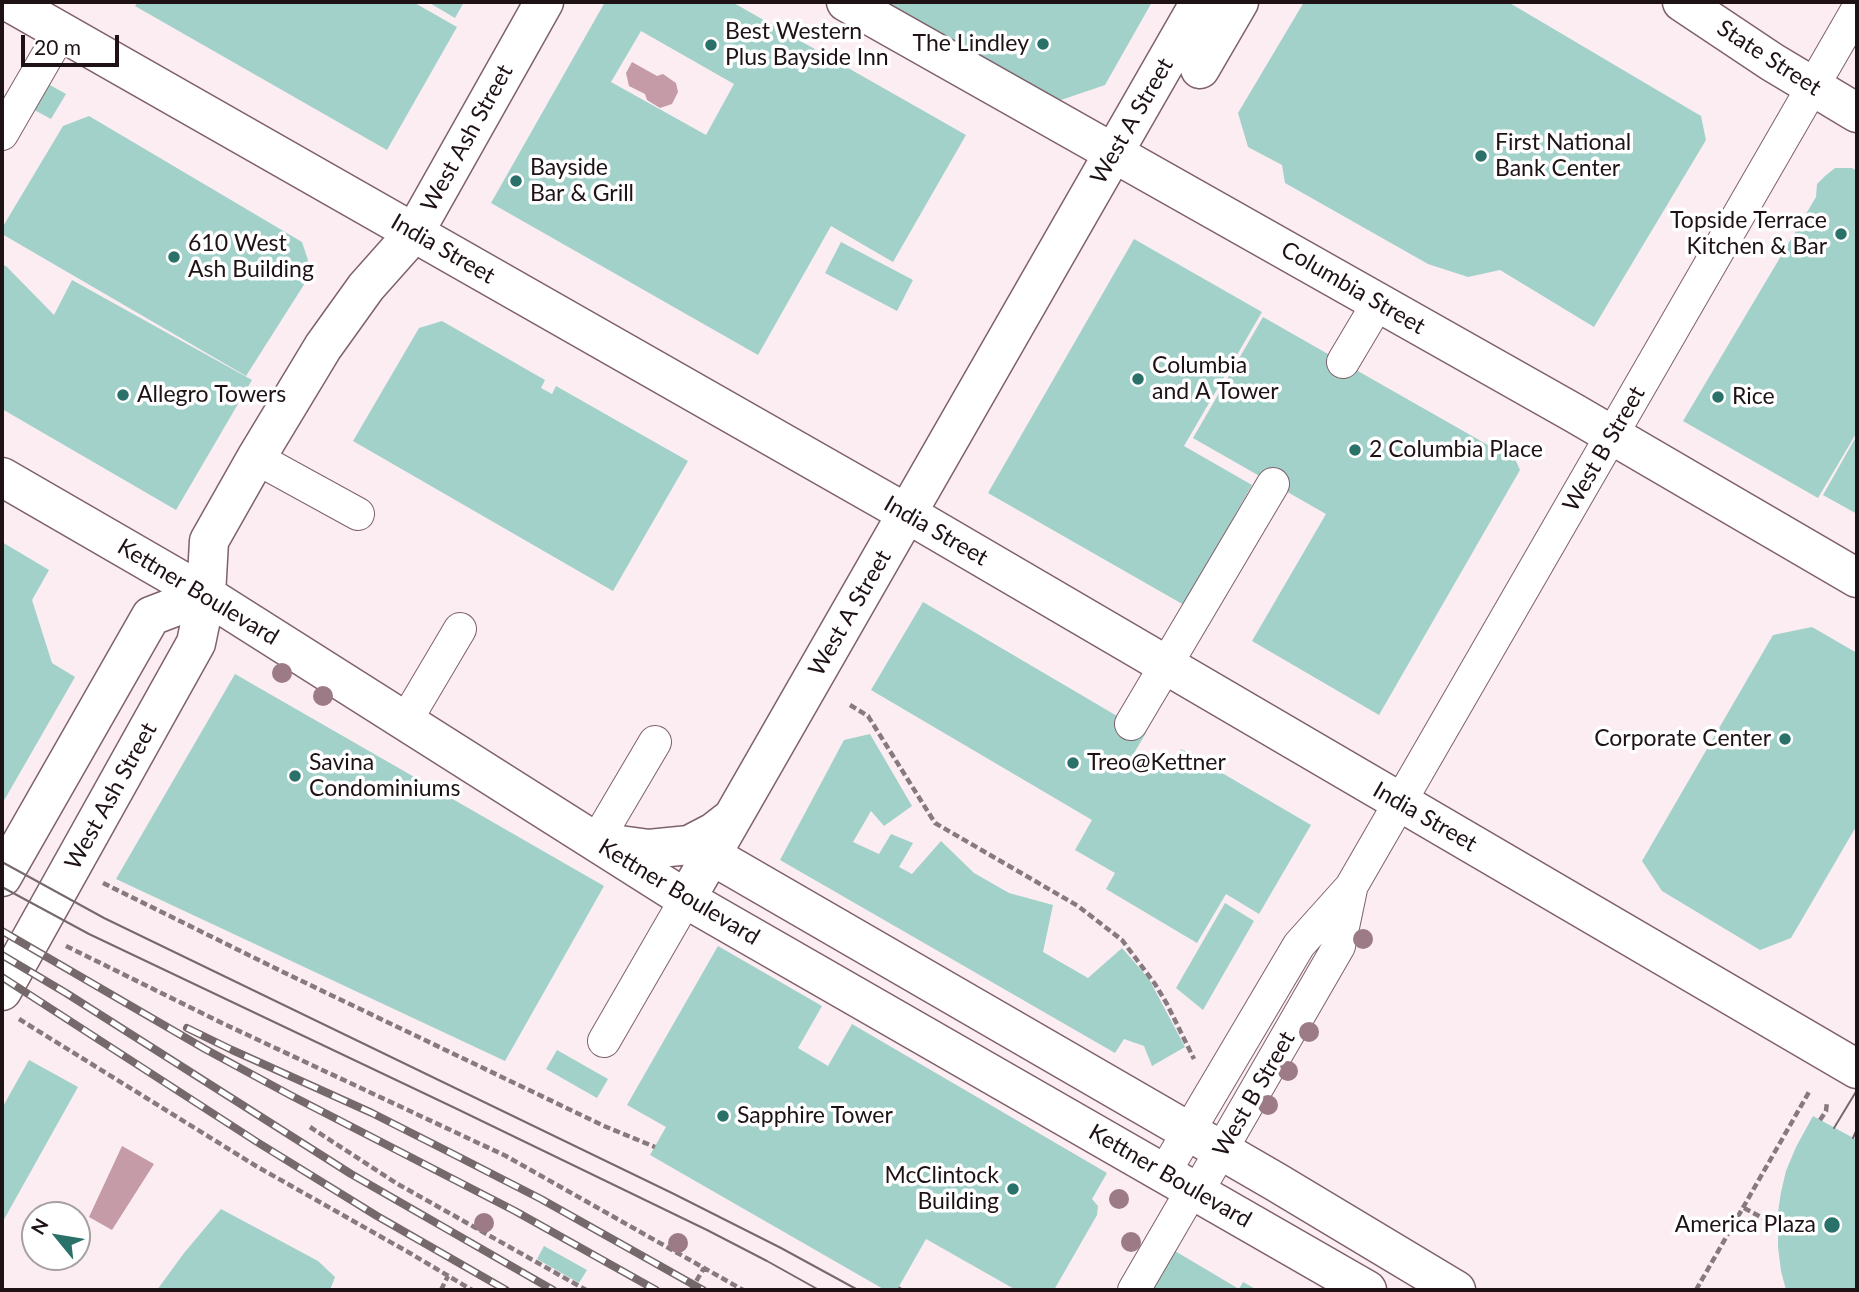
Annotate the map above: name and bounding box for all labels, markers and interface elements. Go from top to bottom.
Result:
street label: State Street [1712,14,1826,102]
place label: Best Western Plus Bayside Inn [725,18,889,72]
scale bar [24,21,122,65]
place label: The Lindley [913,30,1029,58]
text: 20 m [34,34,81,59]
marker: The Lindley [1035,36,1051,52]
marker: Best Western Plus Bayside Inn [703,37,719,53]
street label: West A Street [1085,53,1179,189]
street label: West Ash Street [415,60,519,216]
place label: First National Bank Center [1495,129,1631,183]
marker: First National Bank Center [1473,148,1489,164]
place label: Bayside Bar & Grill [530,154,634,208]
marker: Bayside Bar & Grill [508,173,524,189]
place label: Topside Terrace Kitchen & Bar [1670,207,1827,261]
street label: India Street [386,208,500,290]
marker: Topside Terrace Kitchen & Bar [1833,226,1849,242]
place label: 610 West Ash Building [188,230,314,284]
street label: Columbia Street [1276,236,1430,340]
marker: 610 West Ash Building [166,249,182,265]
place label: Columbia and A Tower [1152,352,1279,406]
marker: Columbia and A Tower [1130,371,1146,387]
place label: Allegro Towers [137,381,286,409]
street label: West B Street [1557,381,1651,517]
place label: Rice [1732,383,1775,411]
marker: Allegro Towers [115,387,131,403]
marker: Rice [1710,389,1726,405]
place label: 2 Columbia Place [1369,436,1543,464]
marker: 2 Columbia Place [1347,442,1363,458]
street label: India Street [879,490,993,572]
street label: Kettner Boulevard [112,533,284,651]
street label: West A Street [803,545,897,681]
street label: West Ash Street [59,718,163,874]
place label: Corporate Center [1594,725,1771,753]
marker: Corporate Center [1777,731,1793,747]
place label: Savina Condominiums [309,749,460,803]
place label: Treo@Kettner [1087,749,1226,777]
marker: Treo@Kettner [1065,755,1081,771]
marker: Savina Condominiums [287,768,303,784]
street label: India Street [1368,776,1482,858]
street label: Kettner Boulevard [593,833,765,951]
street label: West B Street [1207,1026,1301,1162]
place label: Sapphire Tower [737,1102,893,1130]
marker: Sapphire Tower [715,1108,731,1124]
street label: Kettner Boulevard [1084,1118,1256,1234]
place label: McClintock Building [884,1162,999,1216]
marker: McClintock Building [1005,1181,1021,1197]
north arrow [21,1201,91,1271]
place label: America Plaza [1675,1211,1816,1239]
text: N [25,1214,53,1238]
marker: America Plaza [1822,1215,1842,1235]

